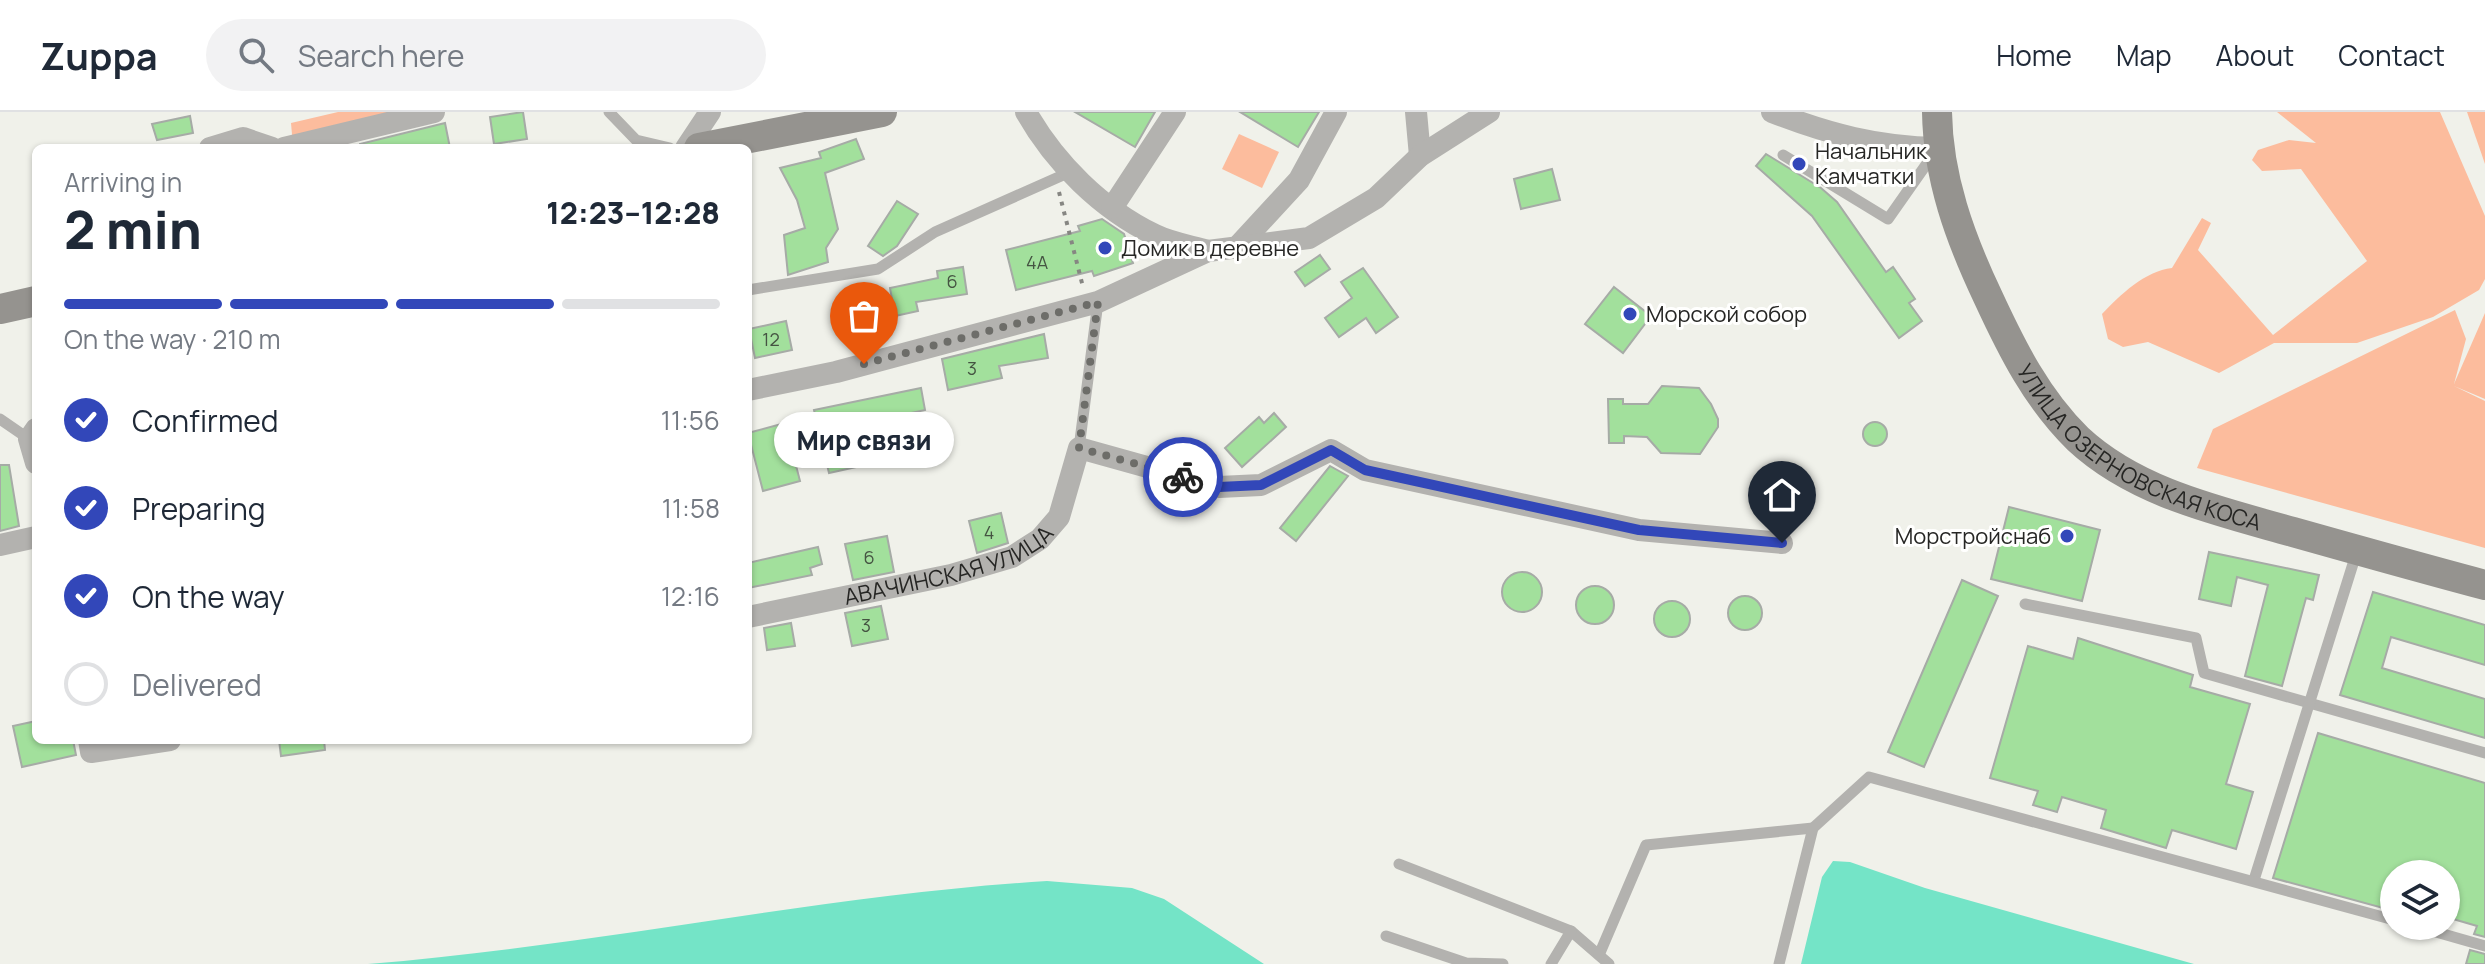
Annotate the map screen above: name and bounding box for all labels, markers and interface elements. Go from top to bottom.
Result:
search box [206,19,766,91]
text: Zuppa [40,29,158,81]
icon: search [234,33,278,77]
text: Search here [298,35,464,76]
text: Home [1996,36,2072,74]
text: Map [2116,36,2172,74]
text: About [2216,36,2294,74]
text: Contact [2338,36,2445,74]
place label: Начальник Камчатки [1815,136,1928,191]
marker: Начальник Камчатки [1790,155,1808,173]
text: Arriving in [64,164,182,200]
text: 12:23–12:28 [546,192,720,233]
text: 2 min [64,194,202,265]
place label: Домик в деревне [1121,233,1299,263]
marker: Домик в деревне [1096,239,1114,257]
house number: 4А [1026,250,1049,274]
house number: 6 [946,269,958,293]
pin [830,282,898,364]
icon: bag [842,294,886,338]
place label: Морской собор [1646,299,1807,329]
marker: Морской собор [1621,305,1639,323]
text: On the way · 210 m [64,321,281,357]
house number: 12 [762,327,780,351]
house number: 3 [967,356,977,380]
street label: УЛИЦА ОЗЕРНОВСКАЯ КОСА [2010,358,2265,537]
icon: check [64,398,108,442]
text: Confirmed [132,400,279,441]
text: 11:56 [661,402,720,438]
callout: Мир связи [774,412,954,468]
text: Мир связи [796,422,932,458]
courier [1143,437,1223,517]
icon: bike [1161,455,1205,499]
pin [1748,461,1816,543]
icon: home [1760,473,1804,517]
icon: check [64,486,108,530]
text: Preparing [132,488,266,529]
text: 11:58 [662,490,720,526]
street label: АВАЧИНСКАЯ УЛИЦА [841,519,1060,612]
house number: 4 [984,520,994,544]
place label: Морстройснаб [1895,521,2051,551]
marker: Морстройснаб [2058,527,2076,545]
house number: 6 [863,545,875,569]
icon: check [64,574,108,618]
text: On the way [132,576,285,617]
text: 12:16 [661,578,720,614]
house number: 3 [861,613,871,637]
text: Delivered [132,664,262,705]
map controls [2380,860,2460,940]
button: layers [2380,860,2460,940]

